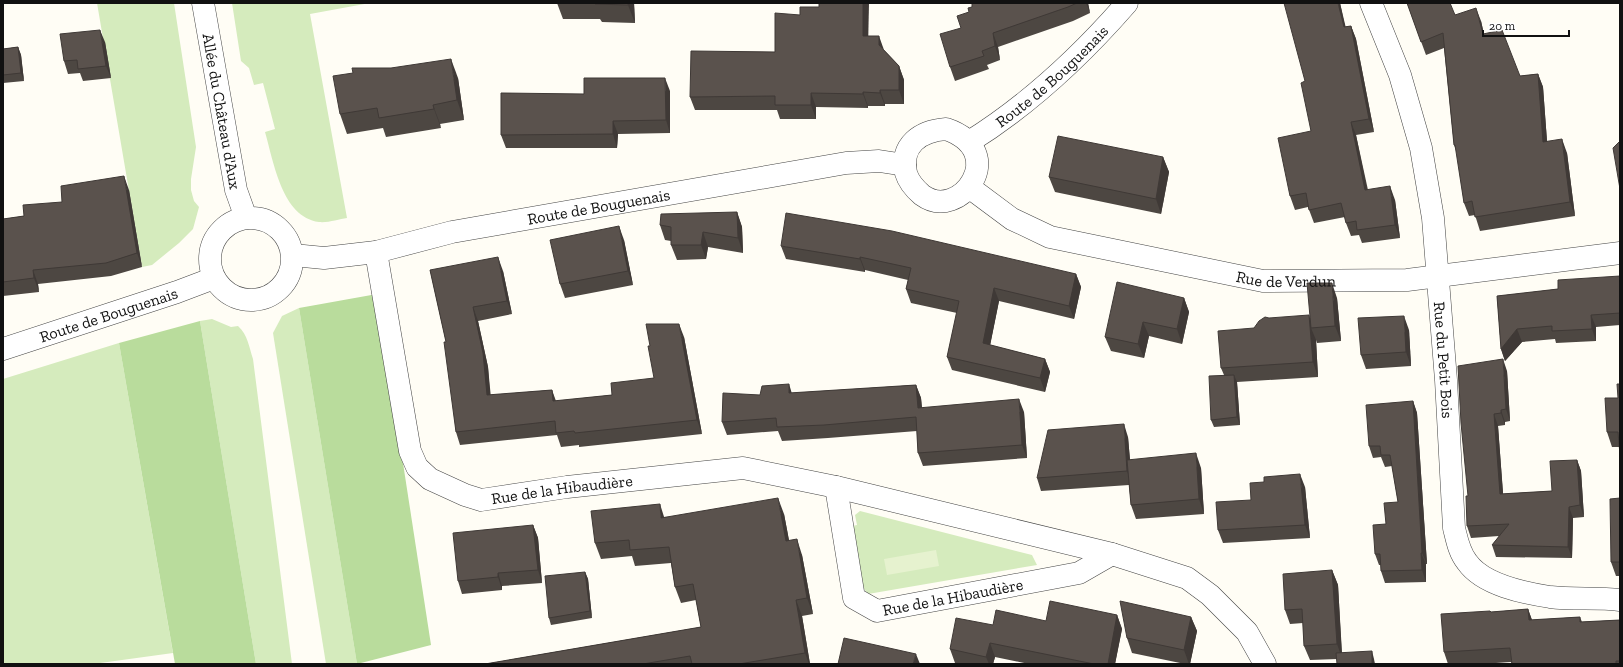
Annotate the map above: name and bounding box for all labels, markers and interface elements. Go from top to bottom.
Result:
scale bar [1483,12,1569,38]
text: 20 m [1489,19,1516,33]
street label: Route de Bouguenais [992,21,1112,131]
street label: Allée du Château d'Aux [199,32,245,191]
street label: Route de Bouguenais [526,185,672,229]
street label: Rue de Verdun [1234,267,1337,291]
street label: Route de Bouguenais [37,283,180,346]
street label: Rue du Petit Bois [1430,301,1457,419]
street label: Rue de la Hibaudière [490,471,634,508]
street label: Rue de la Hibaudière [881,575,1025,620]

